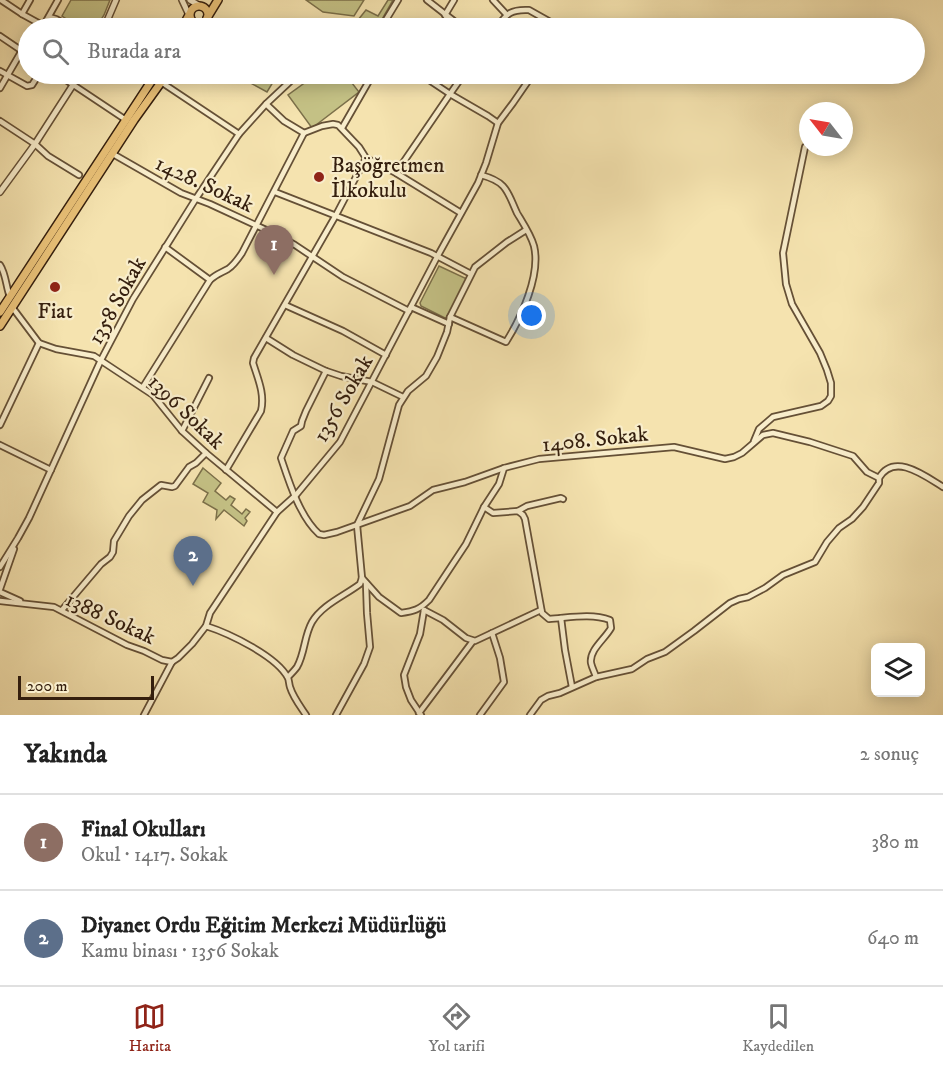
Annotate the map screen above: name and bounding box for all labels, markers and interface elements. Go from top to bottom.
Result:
search box [18,18,925,84]
icon: search [39,35,72,68]
text: Burada ara [87,38,181,65]
north arrow [799,102,853,156]
street label: 1428. Sokak [151,150,258,219]
place label: Başöğretmen İlkokulu [331,152,445,204]
marker: Başöğretmen İlkokulu [312,170,326,184]
pin: 1 [254,226,294,275]
street label: 1358 Sokak [82,252,152,349]
marker: Fiat [48,280,62,294]
place label: Fiat [37,298,73,325]
your location [517,301,546,330]
street label: 1356 Sokak [307,350,379,447]
street label: 1396 Sokak [142,369,230,455]
street label: 1408. Sokak [541,420,650,459]
pin: 2 [174,536,212,586]
street label: 1388 Sokak [61,586,160,651]
map controls [871,643,925,697]
button: layers [871,643,925,697]
scale bar [18,673,154,700]
text: 200 m [27,676,68,696]
text: Yakında [24,738,107,771]
text: 2 sonuç [860,742,919,767]
text: Final Okulları [81,816,206,843]
text: 1 [40,830,47,855]
text: 380 m [871,830,919,855]
text: Okul · 1417. Sokak [81,843,228,868]
text: Diyanet Ordu Eğitim Merkezi Müdürlüğü [81,912,446,939]
text: 2 [39,926,48,951]
text: 640 m [867,926,919,951]
text: Kamu binası · 1356 Sokak [81,939,279,964]
tab: Harita [129,1000,171,1056]
tab: Yol tarifi [429,1000,485,1056]
tab: Kaydedilen [742,1000,814,1056]

